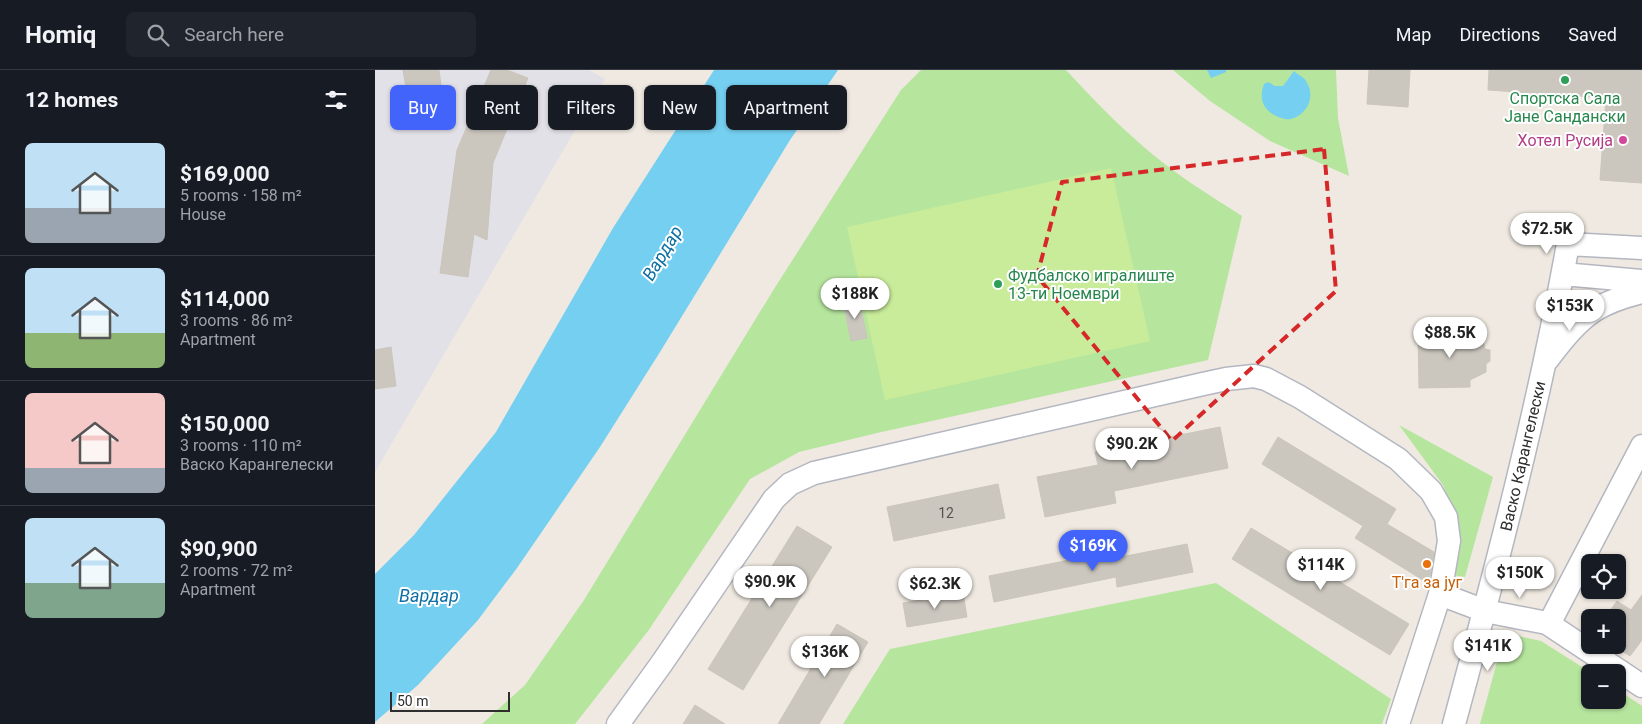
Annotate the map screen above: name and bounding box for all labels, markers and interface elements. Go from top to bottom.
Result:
search box [126,12,476,57]
text: Homiq [25,21,96,49]
icon: search [144,21,172,49]
text: Search here [184,23,284,46]
text: Map [1396,24,1431,45]
text: Directions [1459,24,1540,45]
text: Saved [1568,24,1617,45]
marker: Спортска Сала Јане Сандански [1559,74,1571,86]
chip: Buy [390,85,456,130]
chip: Rent [466,85,538,130]
chip: Filters [548,85,634,130]
chip: New [644,85,716,130]
chip: Apartment [726,85,847,130]
icon: filters [322,86,350,114]
text: 12 homes [25,88,118,112]
place label: Спортска Сала Јане Сандански [1504,89,1626,126]
place label: Хотел Русија [1518,131,1613,150]
marker: Хотел Русија [1617,134,1629,146]
text: $169,000 [180,162,270,186]
icon: home [65,163,125,223]
text: 5 rooms · 158 m² [180,186,302,205]
text: House [180,205,226,224]
pin: $72.5K [1506,212,1588,255]
text: $72.5K [1521,219,1573,238]
water label: Вардар [638,222,686,284]
place label: Фудбалско игралиште 13-ти Ноември [1008,266,1175,303]
pin: $188K [820,278,890,320]
marker: Фудбалско игралиште 13-ти Ноември [992,278,1004,290]
text: $188K [832,284,878,303]
text: $114,000 [180,287,270,311]
icon: home [65,288,125,348]
pin: $153K [1535,290,1605,332]
text: $153K [1547,296,1593,315]
text: 3 rooms · 86 m² [180,311,293,330]
pin: $88.5K [1409,316,1491,359]
text: $88.5K [1424,323,1476,342]
text: Apartment [180,330,256,349]
street label: Васко Карангелески [1496,379,1550,533]
text: $150,000 [180,412,270,436]
icon: home [65,413,125,473]
pin: $90.2K [1091,428,1173,470]
text: $90.2K [1106,434,1158,453]
text: 3 rooms · 110 m² [180,436,302,455]
text: Васко Карангелески [180,455,334,474]
house number: 12 [938,505,954,521]
pin: $169K [1058,530,1128,572]
text: $169K [1070,536,1116,555]
text: $90,900 [180,537,257,561]
icon: home [65,538,125,598]
pin: $114K [1286,548,1356,591]
map controls [1581,554,1626,709]
button: locate [1581,554,1626,599]
text: $114K [1298,555,1344,574]
pin: $150K [1485,556,1555,599]
marker: Т'га за југ [1421,558,1433,570]
text: 2 rooms · 72 m² [180,561,293,580]
text: $150K [1497,563,1543,582]
pin: $90.9K [729,566,811,608]
pin: $62.3K [894,568,976,610]
text: $90.9K [744,572,796,591]
place label: Т'га за југ [1392,573,1463,592]
text: $62.3K [909,574,961,593]
text: Apartment [180,580,256,599]
water label: Вардар [399,585,459,606]
button: + [1581,609,1626,654]
pin: $141K [1453,630,1523,672]
pin: $136K [790,636,860,678]
text: $141K [1465,636,1511,655]
text: $136K [802,642,848,661]
button: − [1581,664,1626,709]
scale bar [390,689,510,712]
text: 50 m [397,693,429,709]

